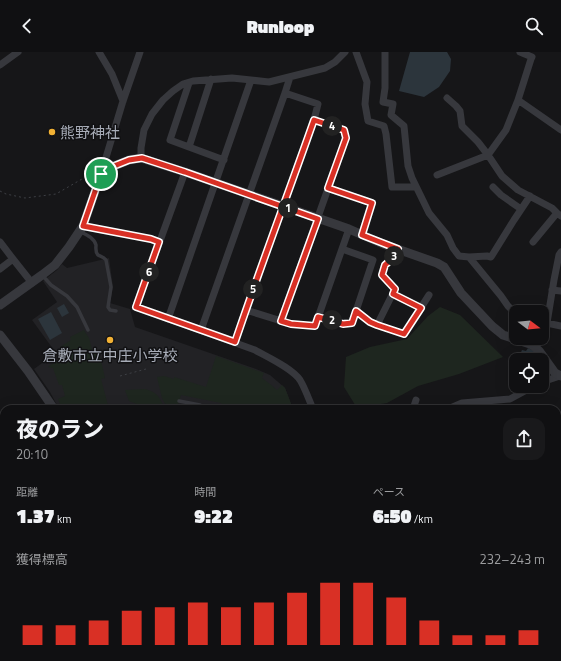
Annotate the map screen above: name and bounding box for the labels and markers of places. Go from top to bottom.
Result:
pin: 4 [322,116,342,136]
place label: 熊野神社 [60,121,120,144]
marker: 熊野神社 [47,127,57,137]
pin [84,157,118,191]
pin: 1 [278,198,298,218]
pin: 3 [384,246,404,266]
pin: 6 [139,262,159,282]
pin: 5 [243,279,263,299]
pin: 2 [322,310,342,330]
marker: 倉敷市立中庄小学校 [105,335,115,345]
place label: 倉敷市立中庄小学校 [42,344,178,367]

